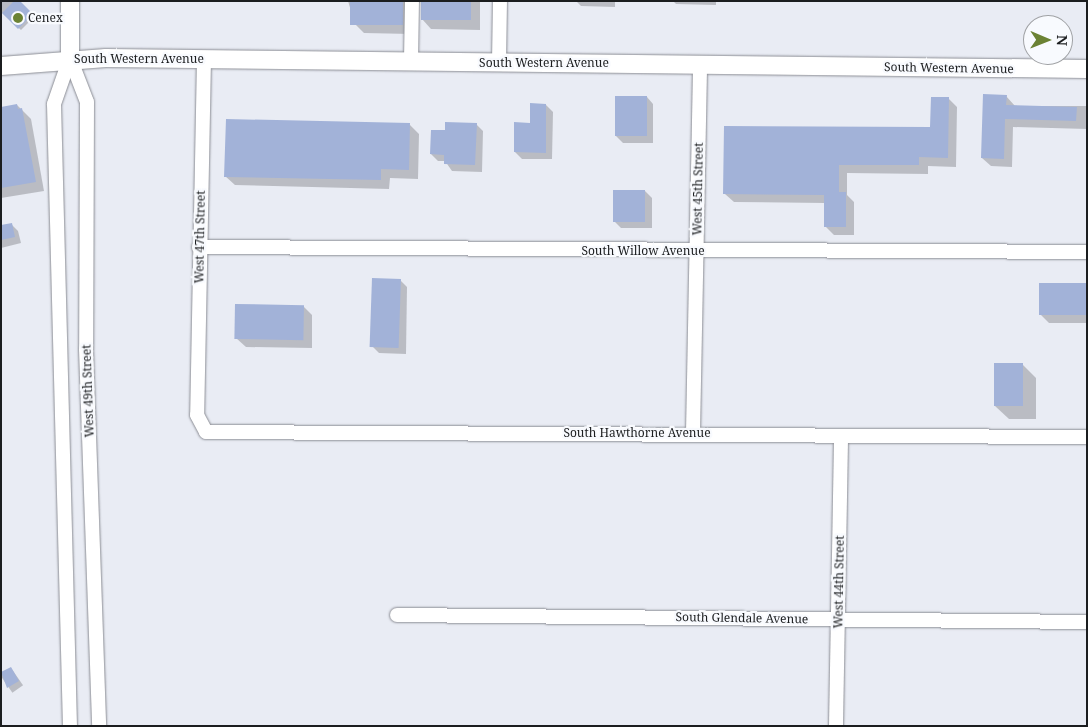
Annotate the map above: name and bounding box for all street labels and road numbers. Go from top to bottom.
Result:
street label: South Western Avenue [74,52,204,66]
street label: South Western Avenue [479,56,609,70]
street label: South Western Avenue [884,60,1014,76]
street label: West 45th Street [690,142,706,236]
street label: West 47th Street [192,190,208,284]
street label: South Willow Avenue [581,244,705,258]
street label: West 49th Street [79,344,97,438]
street label: South Hawthorne Avenue [563,426,711,440]
street label: West 44th Street [831,535,847,629]
street label: South Glendale Avenue [676,610,808,626]

